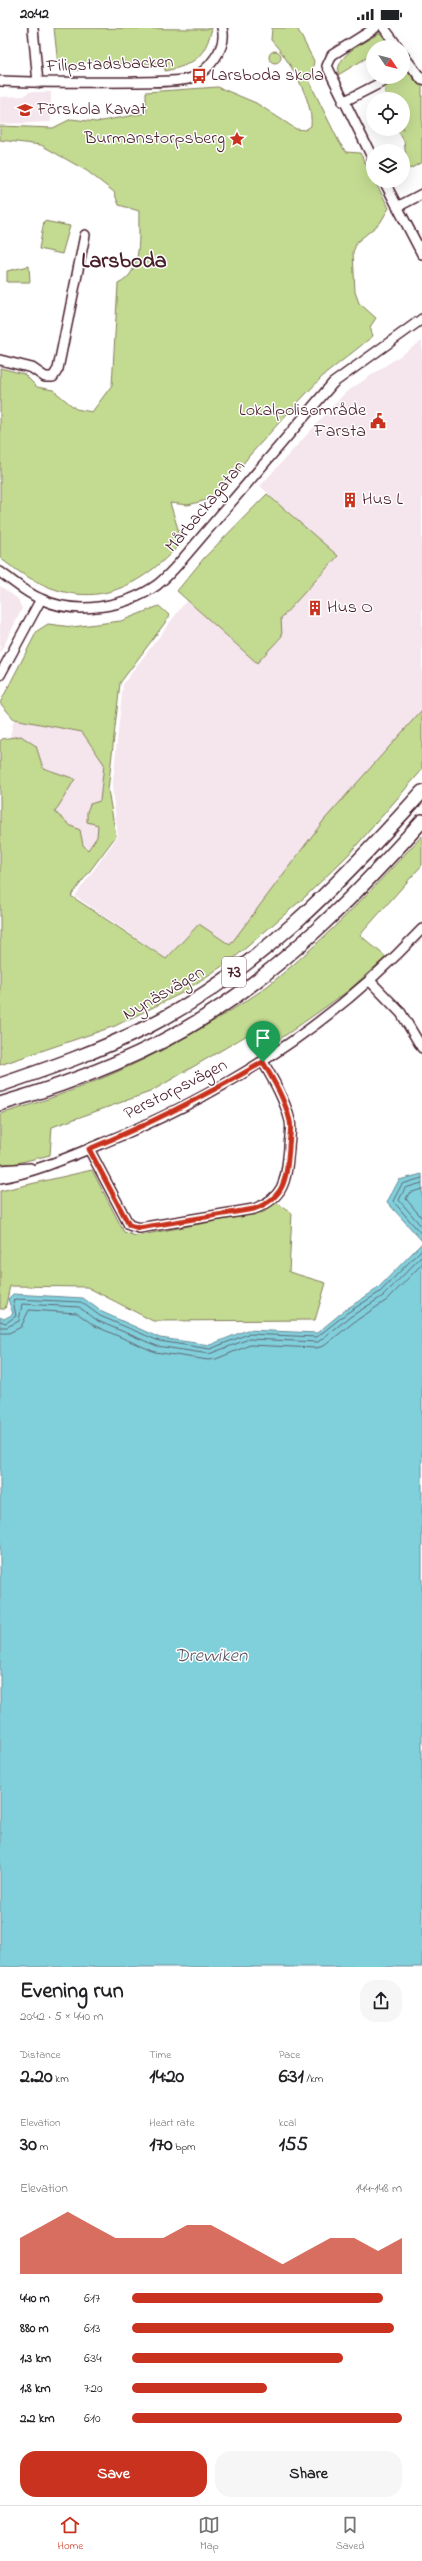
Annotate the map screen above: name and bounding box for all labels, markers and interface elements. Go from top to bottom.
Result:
text: 20:42 [20,3,49,25]
north arrow [366,40,410,84]
map controls [366,40,410,188]
street label: Filipstadsbacken [45,50,174,80]
place label: Larsboda skola [211,63,324,89]
bus stop icon: Larsboda skola [190,67,208,85]
button: locate [366,92,410,136]
place label: Förskola Kavat [36,97,146,123]
school or university icon: Förskola Kavat [16,101,34,119]
place label: Burmanstorpsberg [83,126,225,153]
place icon: Burmanstorpsberg [228,130,246,148]
button: layers [366,144,410,188]
district label: Larsboda [81,246,167,278]
place label: Lokalpolisområde Farsta [239,398,367,445]
public building icon: Lokalpolisområde Farsta [369,412,387,430]
street label: Mårbackagatan [160,455,253,559]
place label: Hus L [362,487,403,513]
building icon: Hus L [341,491,359,509]
place label: Hus O [327,595,373,621]
building icon: Hus O [306,599,324,617]
road number: 73 [222,957,246,987]
street label: Nynäsvägen [118,960,210,1029]
pin [246,1021,280,1062]
icon: arrive [252,1027,274,1049]
street label: Perstorpsvägen [120,1053,233,1128]
water label: Drevviken [175,1643,248,1670]
text: Evening run [20,1976,124,2008]
button: share [360,1980,402,2022]
text: 20:42 · 5 × 440 m [20,2007,103,2026]
text: Distance [20,2047,61,2063]
text: Time [149,2047,171,2063]
text: Pace [279,2047,300,2063]
text: 2.20 [20,2063,53,2092]
text: 14:20 [149,2063,184,2092]
text: 6:31 [279,2063,304,2092]
text: km [53,2071,69,2087]
text: /km [304,2071,323,2087]
text: Elevation [20,2115,60,2131]
text: Heart rate [149,2115,194,2131]
text: kcal [279,2115,296,2131]
text: 30 [20,2131,37,2160]
text: 170 [149,2131,173,2160]
text: 155 [279,2131,308,2160]
text: m [37,2139,48,2155]
text: bpm [173,2139,196,2155]
text: Elevation [20,2179,68,2198]
text: 144–148 m [356,2179,402,2198]
text: 440 m [20,2289,50,2308]
text: 6:17 [84,2289,100,2308]
text: 880 m [20,2319,49,2338]
text: 6:13 [84,2319,100,2338]
text: 1.3 km [20,2349,51,2368]
text: 6:34 [84,2349,102,2368]
text: 1.8 km [20,2379,51,2398]
text: 7:20 [84,2379,103,2398]
text: 2.2 km [20,2409,55,2428]
text: 6:10 [84,2409,101,2428]
button: Save [20,2451,207,2497]
button: Share [215,2451,402,2497]
tab: Home [58,2514,83,2554]
tab: Map [198,2514,220,2554]
tab: Saved [336,2514,364,2554]

